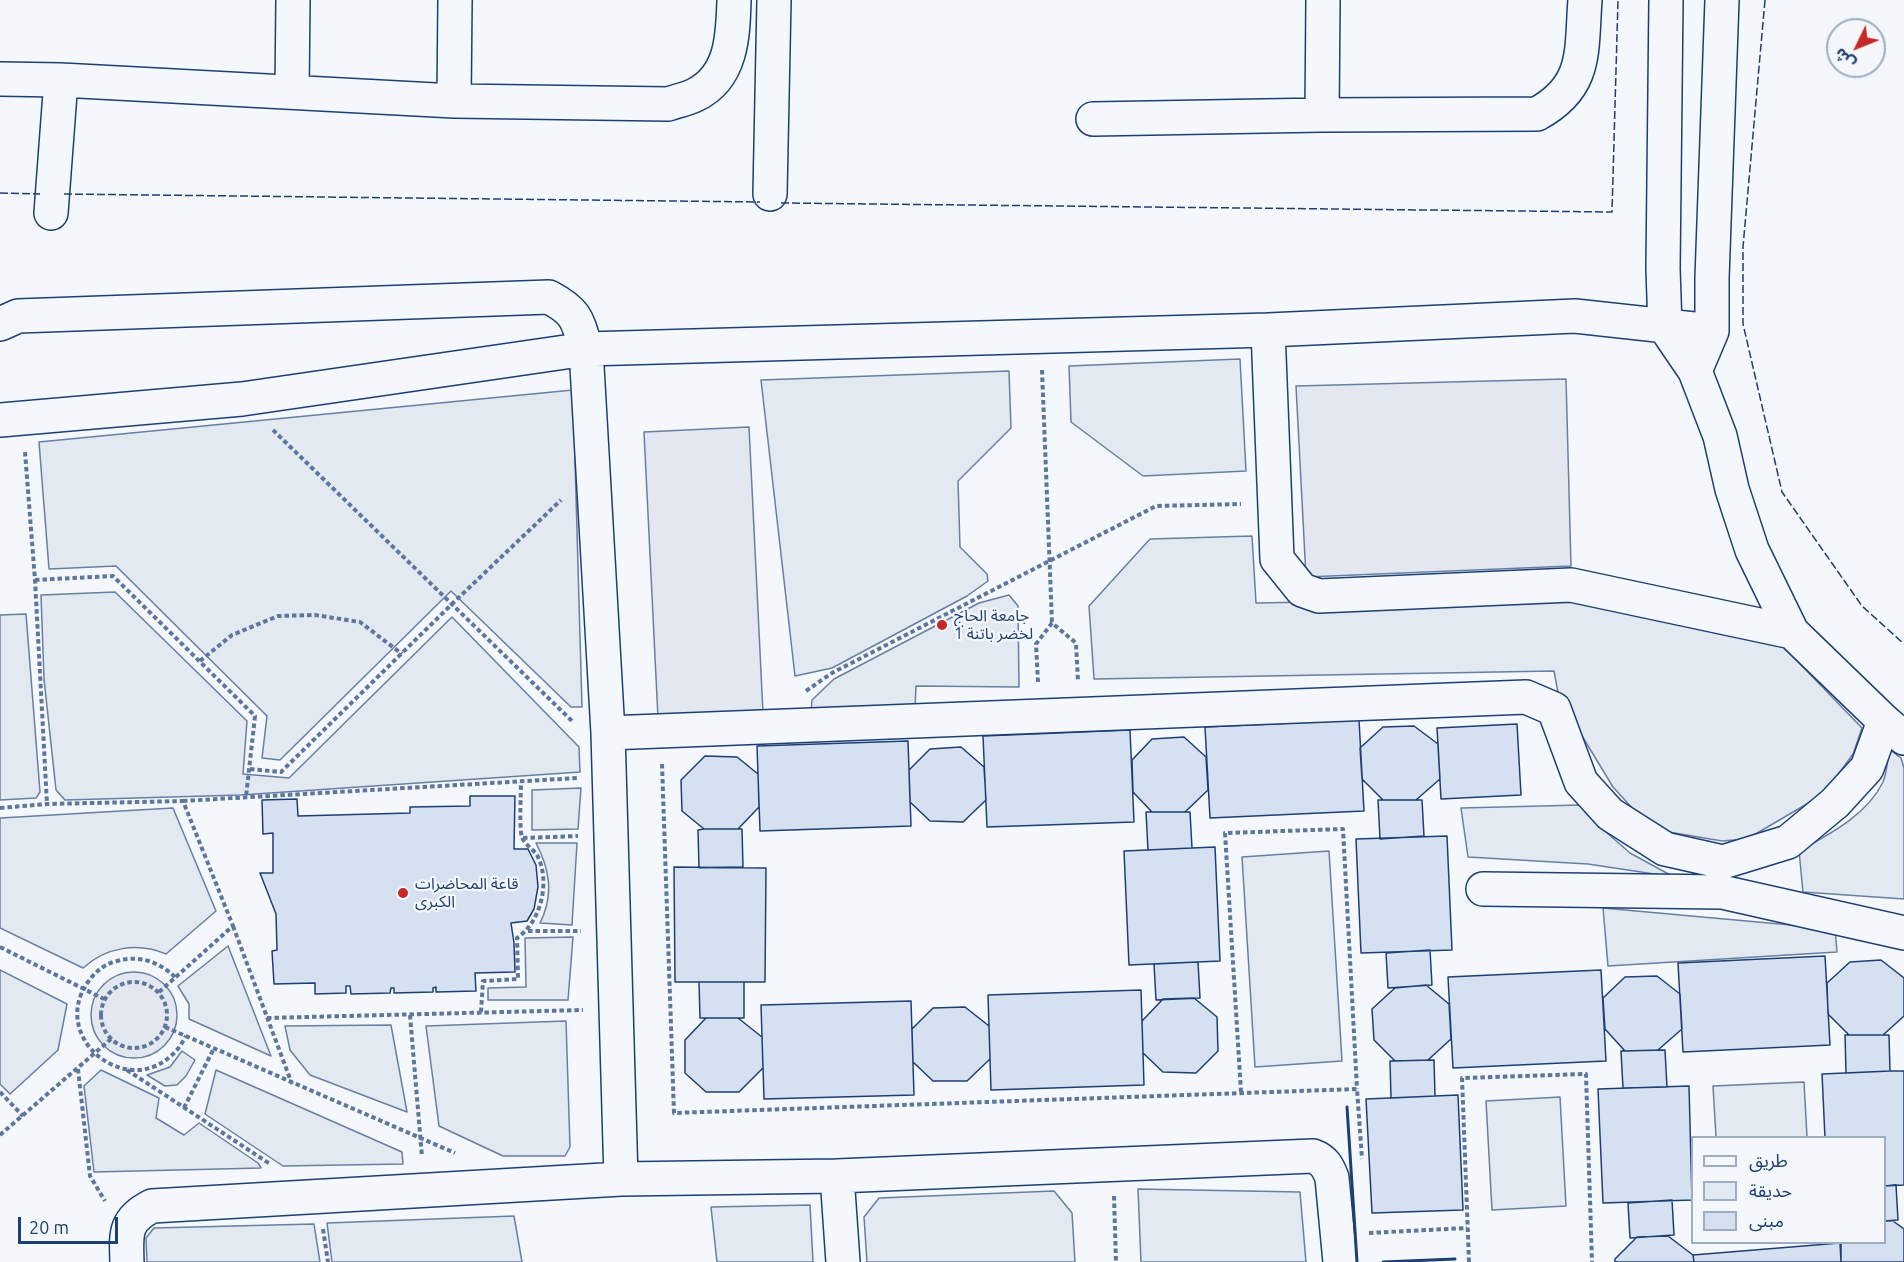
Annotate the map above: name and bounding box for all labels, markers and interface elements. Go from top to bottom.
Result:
north arrow [1826,18,1886,78]
text: ش [1830,45,1858,73]
place label: جامعة الحاج لخضر باتنة 1 [954,606,1033,644]
marker: جامعة الحاج لخضر باتنة 1 [935,618,949,632]
place label: قاعة المحاضرات الكبرى [415,874,518,912]
marker: قاعة المحاضرات الكبرى [396,886,410,900]
legend [1691,1136,1886,1244]
text: طريق [1749,1150,1788,1170]
text: حديقة [1749,1180,1792,1200]
scale bar [21,1205,122,1243]
text: مبنى [1749,1210,1784,1230]
text: 20 m [29,1217,69,1237]

